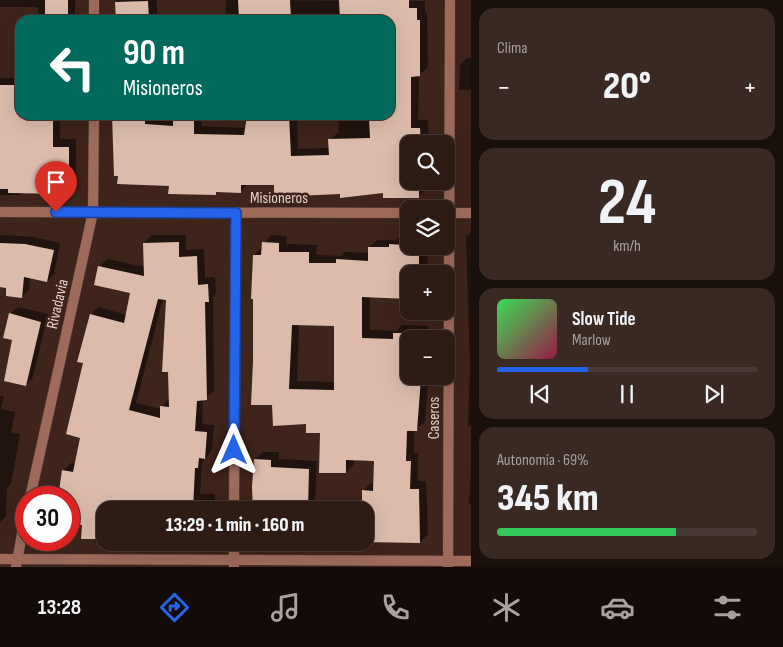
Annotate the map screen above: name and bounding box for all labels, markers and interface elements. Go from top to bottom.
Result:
text: 90 m [123,32,185,75]
icon: left [40,35,105,100]
text: Clima [497,39,527,58]
text: 20° [603,64,651,109]
text: − [497,71,511,104]
text: + [743,71,757,104]
text: Misioneros [123,75,203,102]
map controls [400,135,455,385]
button: search [400,135,455,190]
pin [35,161,77,212]
text: 24 [598,165,656,243]
icon: arrive [42,168,70,196]
street label: Misioneros [250,189,308,208]
button: layers [400,200,455,255]
text: km/h [613,237,641,256]
button: + [400,265,455,320]
street label: Rivadavia [43,277,73,331]
text: Slow Tide [572,308,636,331]
button: − [400,330,455,385]
text: Marlow [572,331,611,350]
icon: previous [526,380,554,408]
icon: pause [613,380,641,408]
icon: next [700,380,728,408]
street label: Caseros [425,396,444,439]
position arrow [207,423,259,475]
text: Autonomía · 69% [497,451,589,470]
text: 345 km [497,476,599,521]
speed limit sign: 30 [15,486,80,551]
text: 13:29 · 1 min · 160 m [166,514,304,537]
icon: directions [157,590,192,625]
icon: music [268,590,303,625]
icon: phone [378,590,413,625]
icon: climate [489,590,524,625]
icon: car [600,590,635,625]
icon: filters [710,590,745,625]
text: 13:28 [38,594,81,621]

